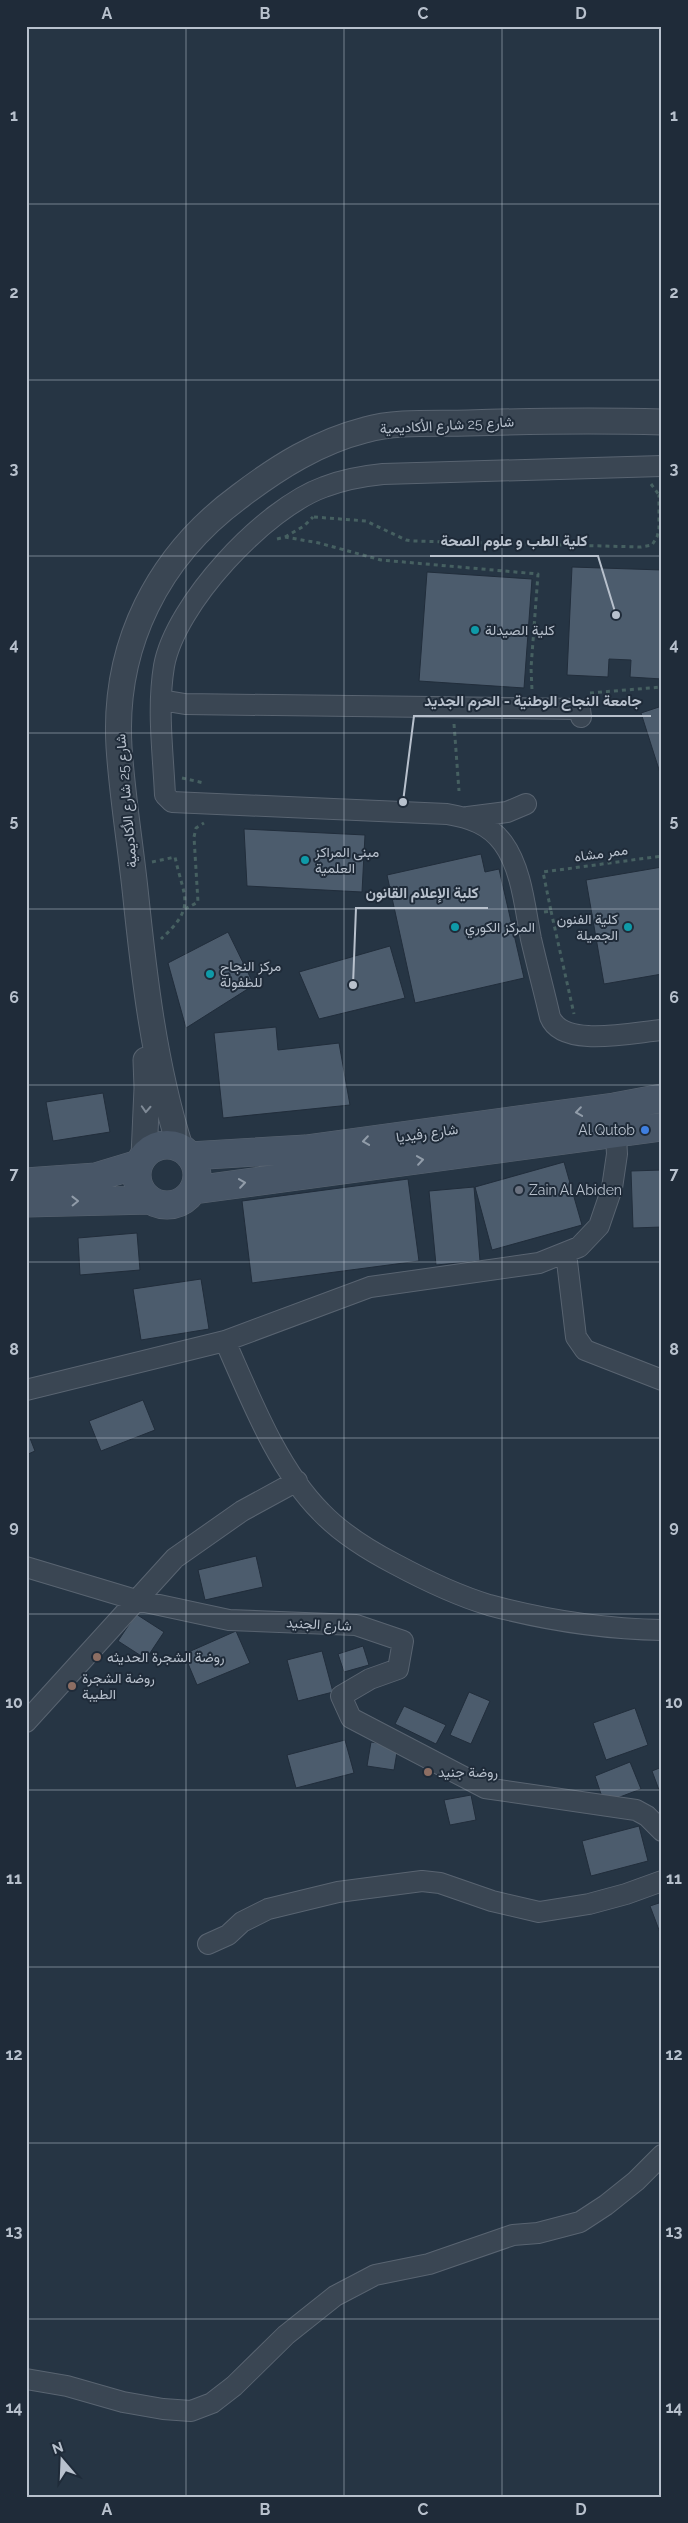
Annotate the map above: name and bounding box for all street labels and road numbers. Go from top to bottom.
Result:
street label: شارع 25 شارع الأكاديمية [379,413,515,440]
street label: شارع 25 شارع الأكاديمية [112,733,143,869]
street label: ممر مشاه [573,841,629,866]
street label: شارع رفيديا [395,1121,459,1148]
street label: شارع الجنيد [286,1614,352,1637]

